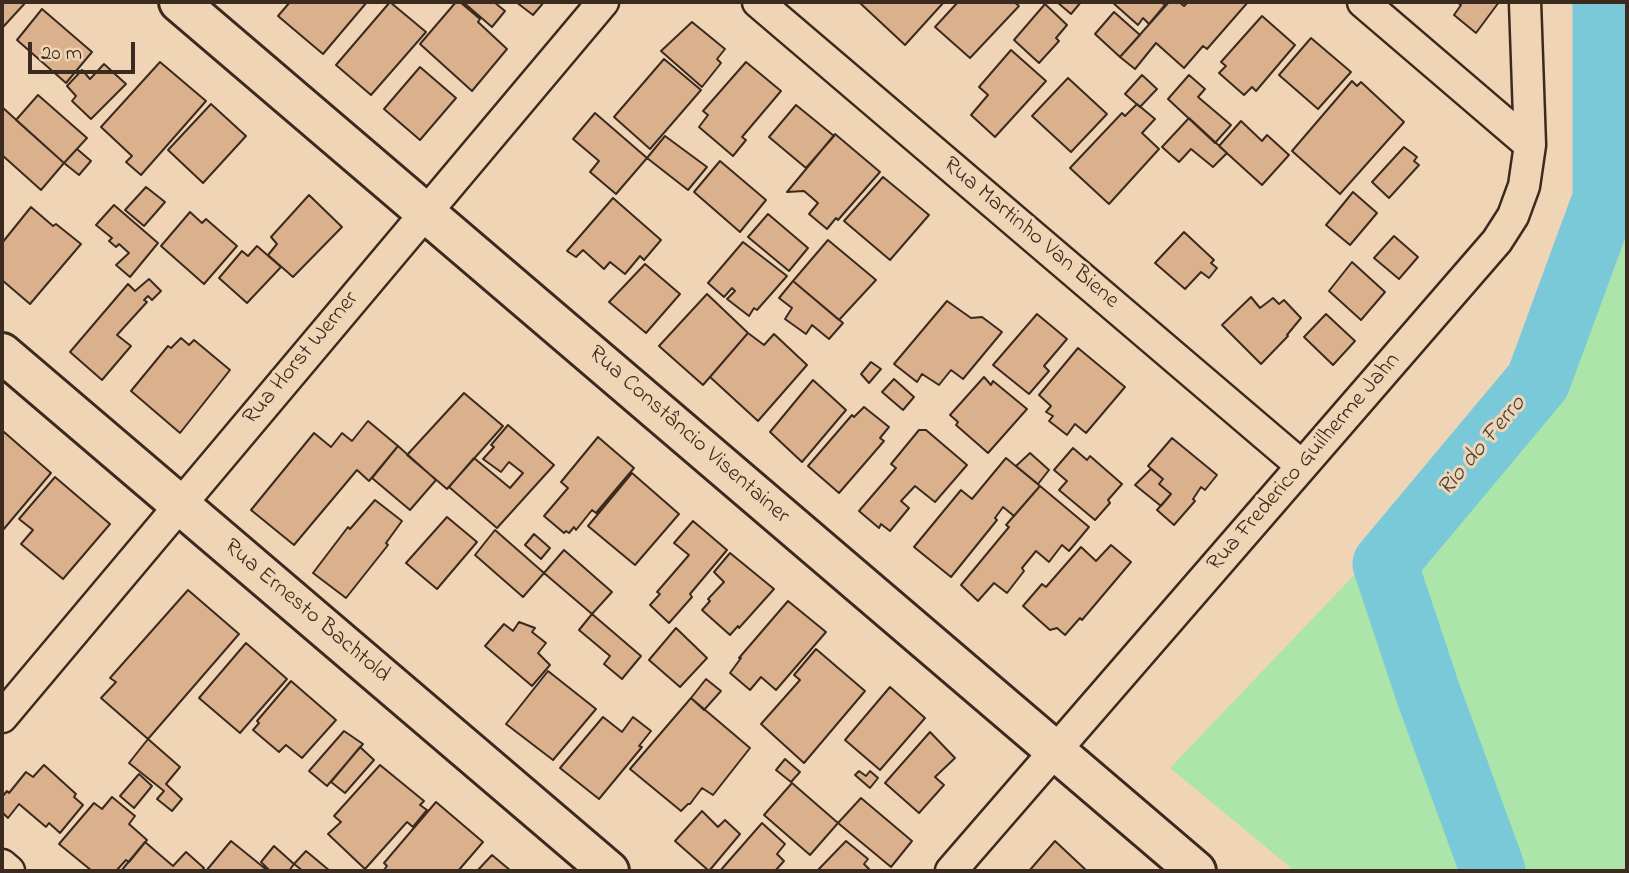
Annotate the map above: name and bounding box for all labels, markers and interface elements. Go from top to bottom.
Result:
scale bar [32,28,138,72]
text: 20 m [41,39,82,69]
street label: Rua Martinho Van Biene [936,152,1124,316]
street label: Rua Horst Werner [238,287,366,431]
street label: Rua Constâncio Visentainer [582,341,794,531]
street label: Rua Frederico Guilherme Jahn [1203,348,1407,578]
water label: Rio do Ferro [1433,391,1533,503]
street label: Rua Ernesto Bachtold [217,534,395,690]

